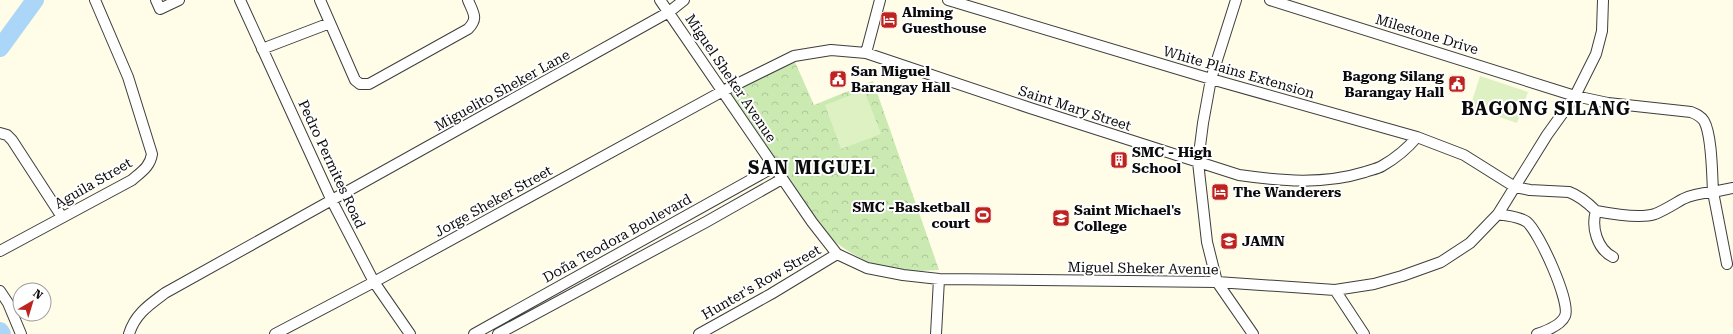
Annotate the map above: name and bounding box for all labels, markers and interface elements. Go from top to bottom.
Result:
place label: Alming Guesthouse [902,4,986,36]
hotel icon: Alming Guesthouse [879,10,899,30]
street label: Miguel Sheker Avenue [682,11,780,145]
street label: Milestone Drive [1374,11,1481,57]
street label: White Plains Extension [1161,43,1317,101]
street label: Miguelito Sheker Lane [432,46,573,134]
place label: San Miguel Barangay Hall [851,63,951,95]
place label: Bagong Silang Barangay Hall [1342,68,1444,100]
public building icon: San Miguel Barangay Hall [828,69,848,89]
public building icon: Bagong Silang Barangay Hall [1447,74,1467,94]
street label: Saint Mary Street [1017,82,1133,134]
street label: Pedro Permites Road [295,97,369,231]
district label: BAGONG SILANG [1461,98,1631,119]
place label: SMC - High School [1132,144,1213,176]
building icon: SMC - High School [1109,150,1129,170]
street label: Aguila Street [51,154,135,212]
district label: SAN MIGUEL [748,157,876,178]
street label: Jorge Sheker Street [432,162,554,240]
hotel icon: The Wanderers [1210,182,1230,202]
place label: The Wanderers [1233,184,1341,200]
street label: Doña Teodora Boulevard [540,190,694,286]
place label: SMC -Basketball court [853,199,970,231]
place label: Saint Michael's College [1074,202,1181,234]
sports icon: SMC -Basketball court [973,205,993,225]
school or university icon: Saint Michael's College [1051,208,1071,228]
school or university icon: JAMN [1219,231,1239,251]
place label: JAMN [1242,233,1285,249]
street label: Hunter's Row Street [699,241,823,323]
street label: Miguel Sheker Avenue [1067,259,1219,277]
north arrow [12,282,52,322]
text: N [31,287,46,303]

